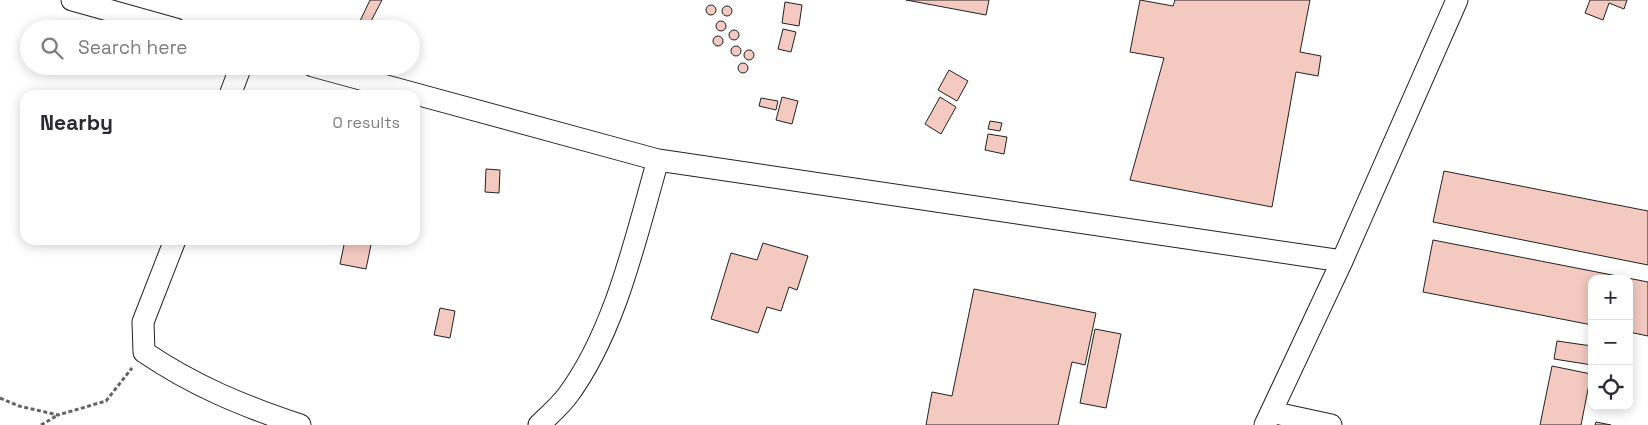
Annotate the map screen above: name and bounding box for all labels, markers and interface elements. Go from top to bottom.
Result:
search box [20,20,420,75]
icon: search [38,34,66,62]
text: Search here [78,35,188,60]
text: Nearby [40,109,113,136]
text: 0 results [332,112,400,133]
map controls [1588,275,1633,410]
button: + [1588,275,1633,320]
button: − [1588,320,1633,365]
button: locate [1588,365,1633,410]

